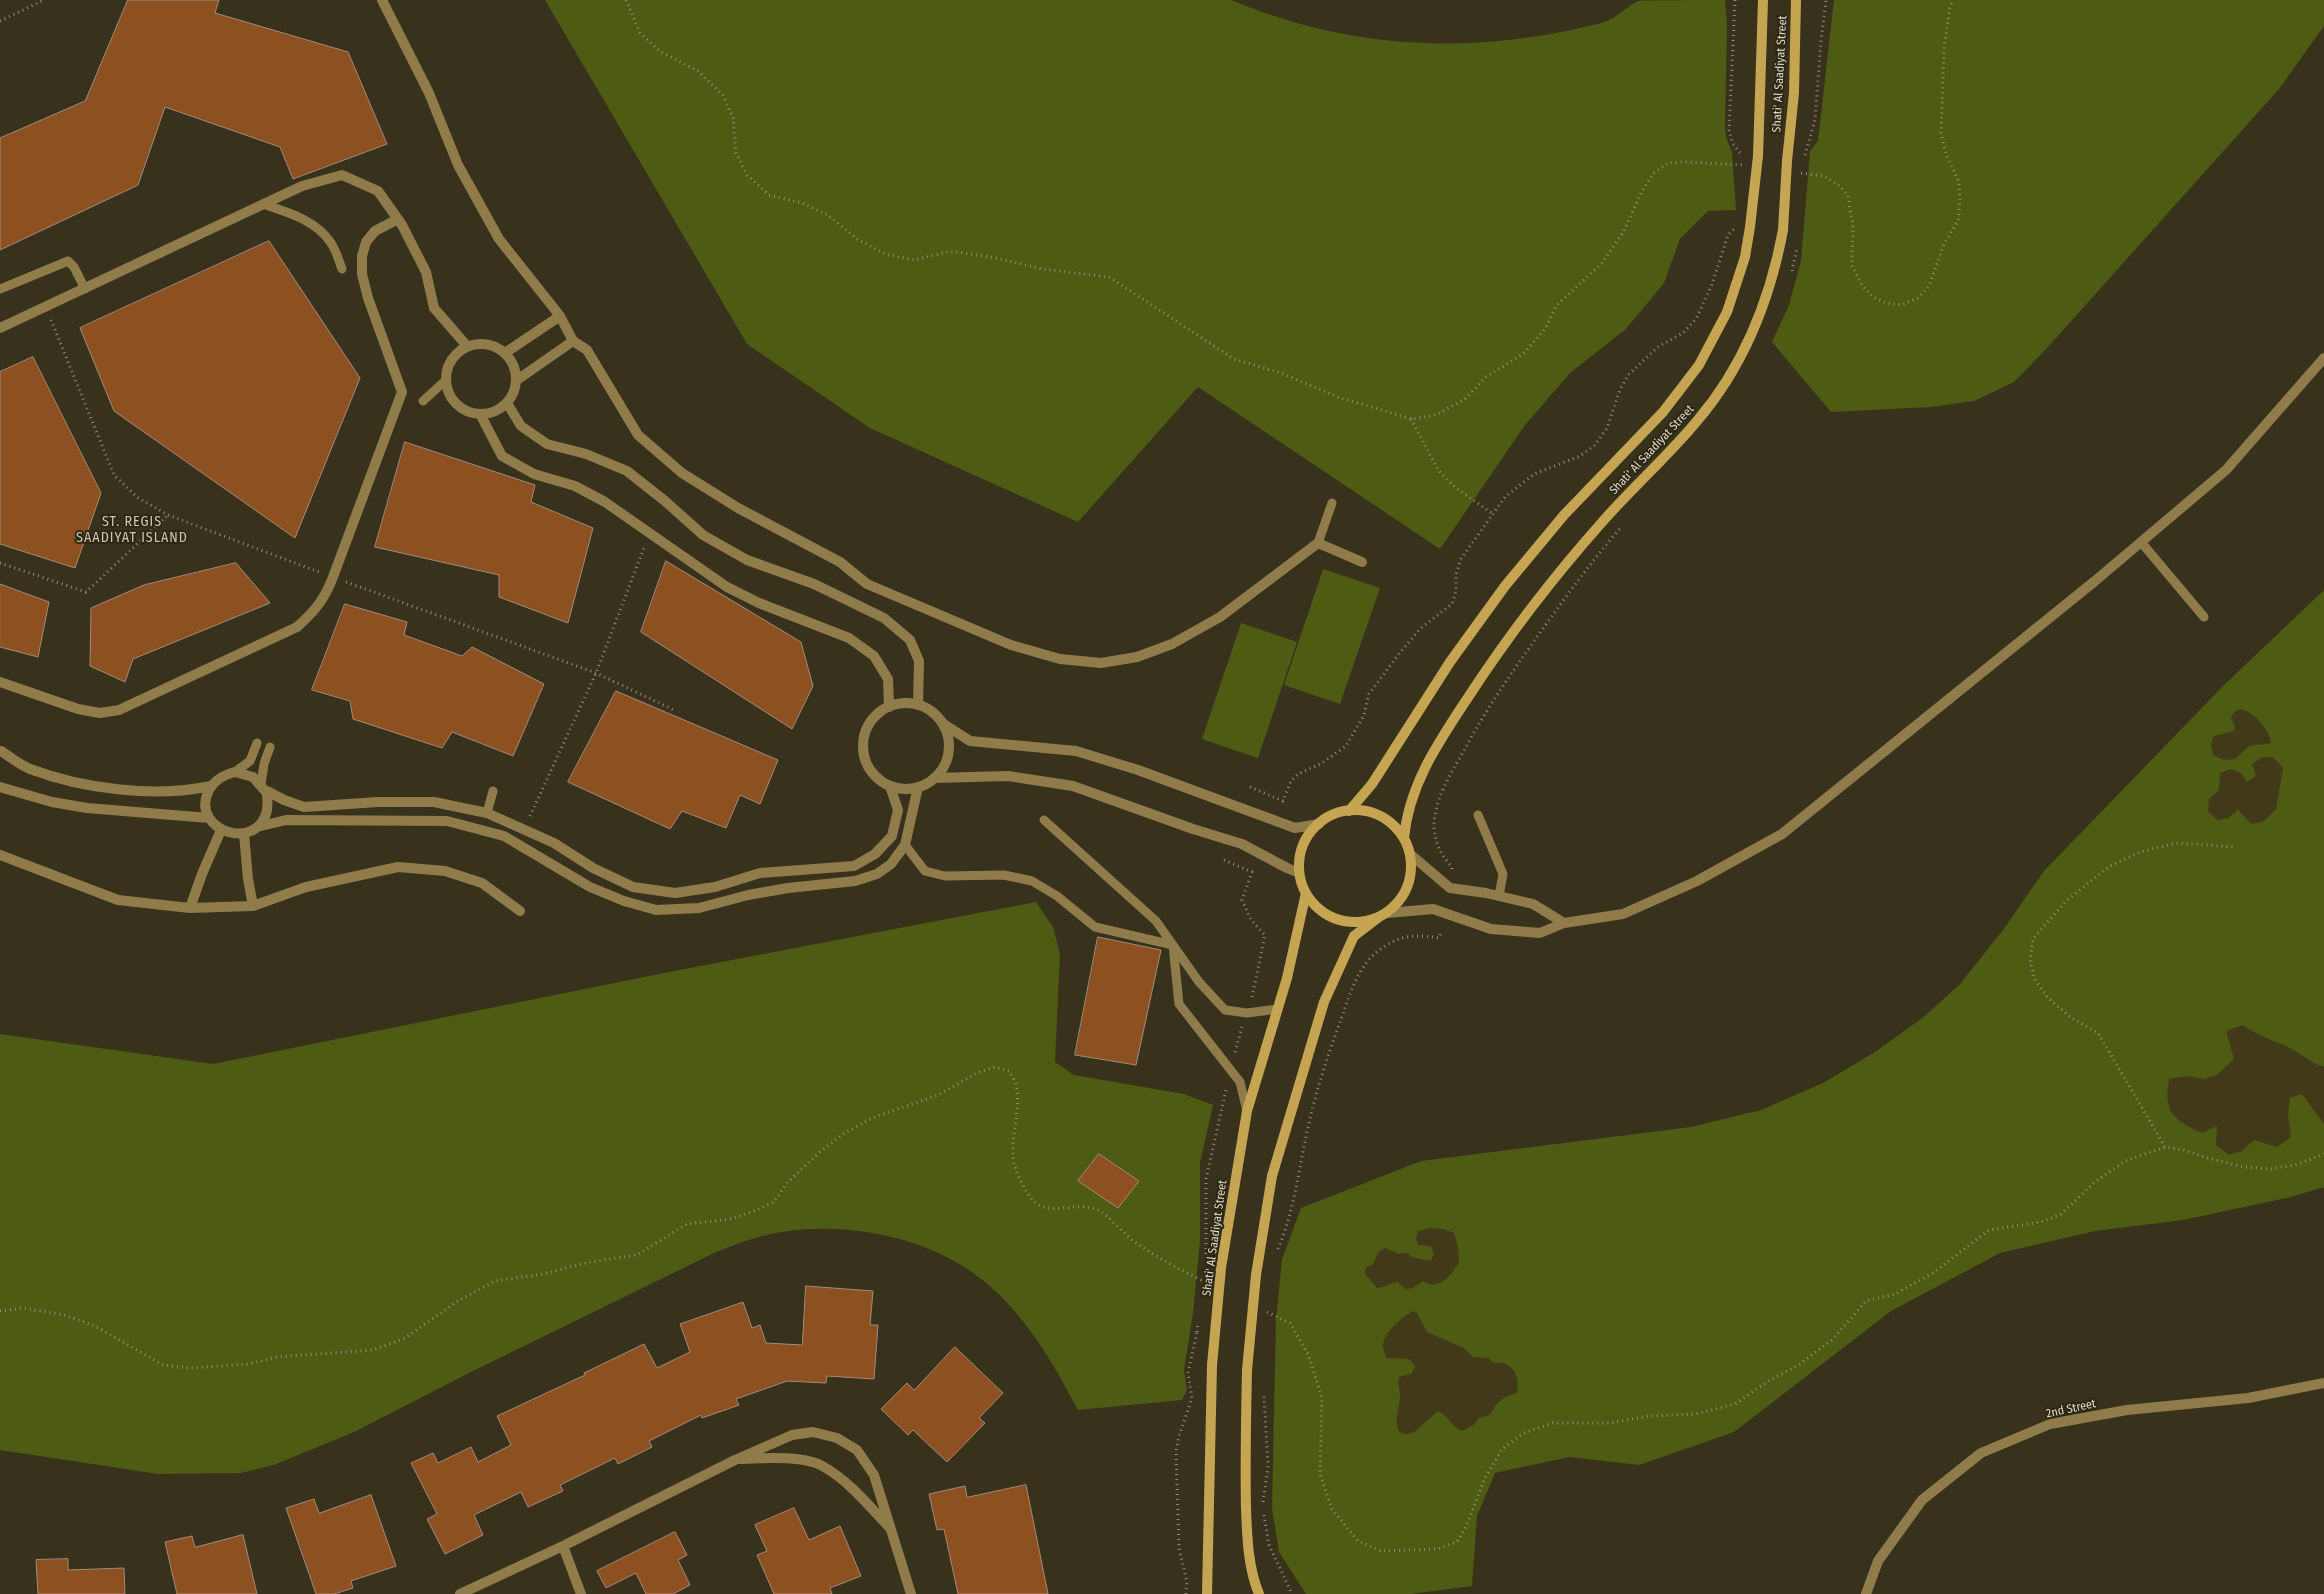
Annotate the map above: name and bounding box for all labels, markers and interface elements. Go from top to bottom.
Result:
street label: Shati' Al Saadiyat Street [1770,15,1790,133]
street label: Shati' Al Saadiyat Street [1607,402,1697,498]
district label: ST. REGIS SAADIYAT ISLAND [74,514,190,546]
street label: Shati' Al Saadiyat Street [1200,1179,1230,1297]
street label: 2nd Street [2045,1397,2097,1421]

